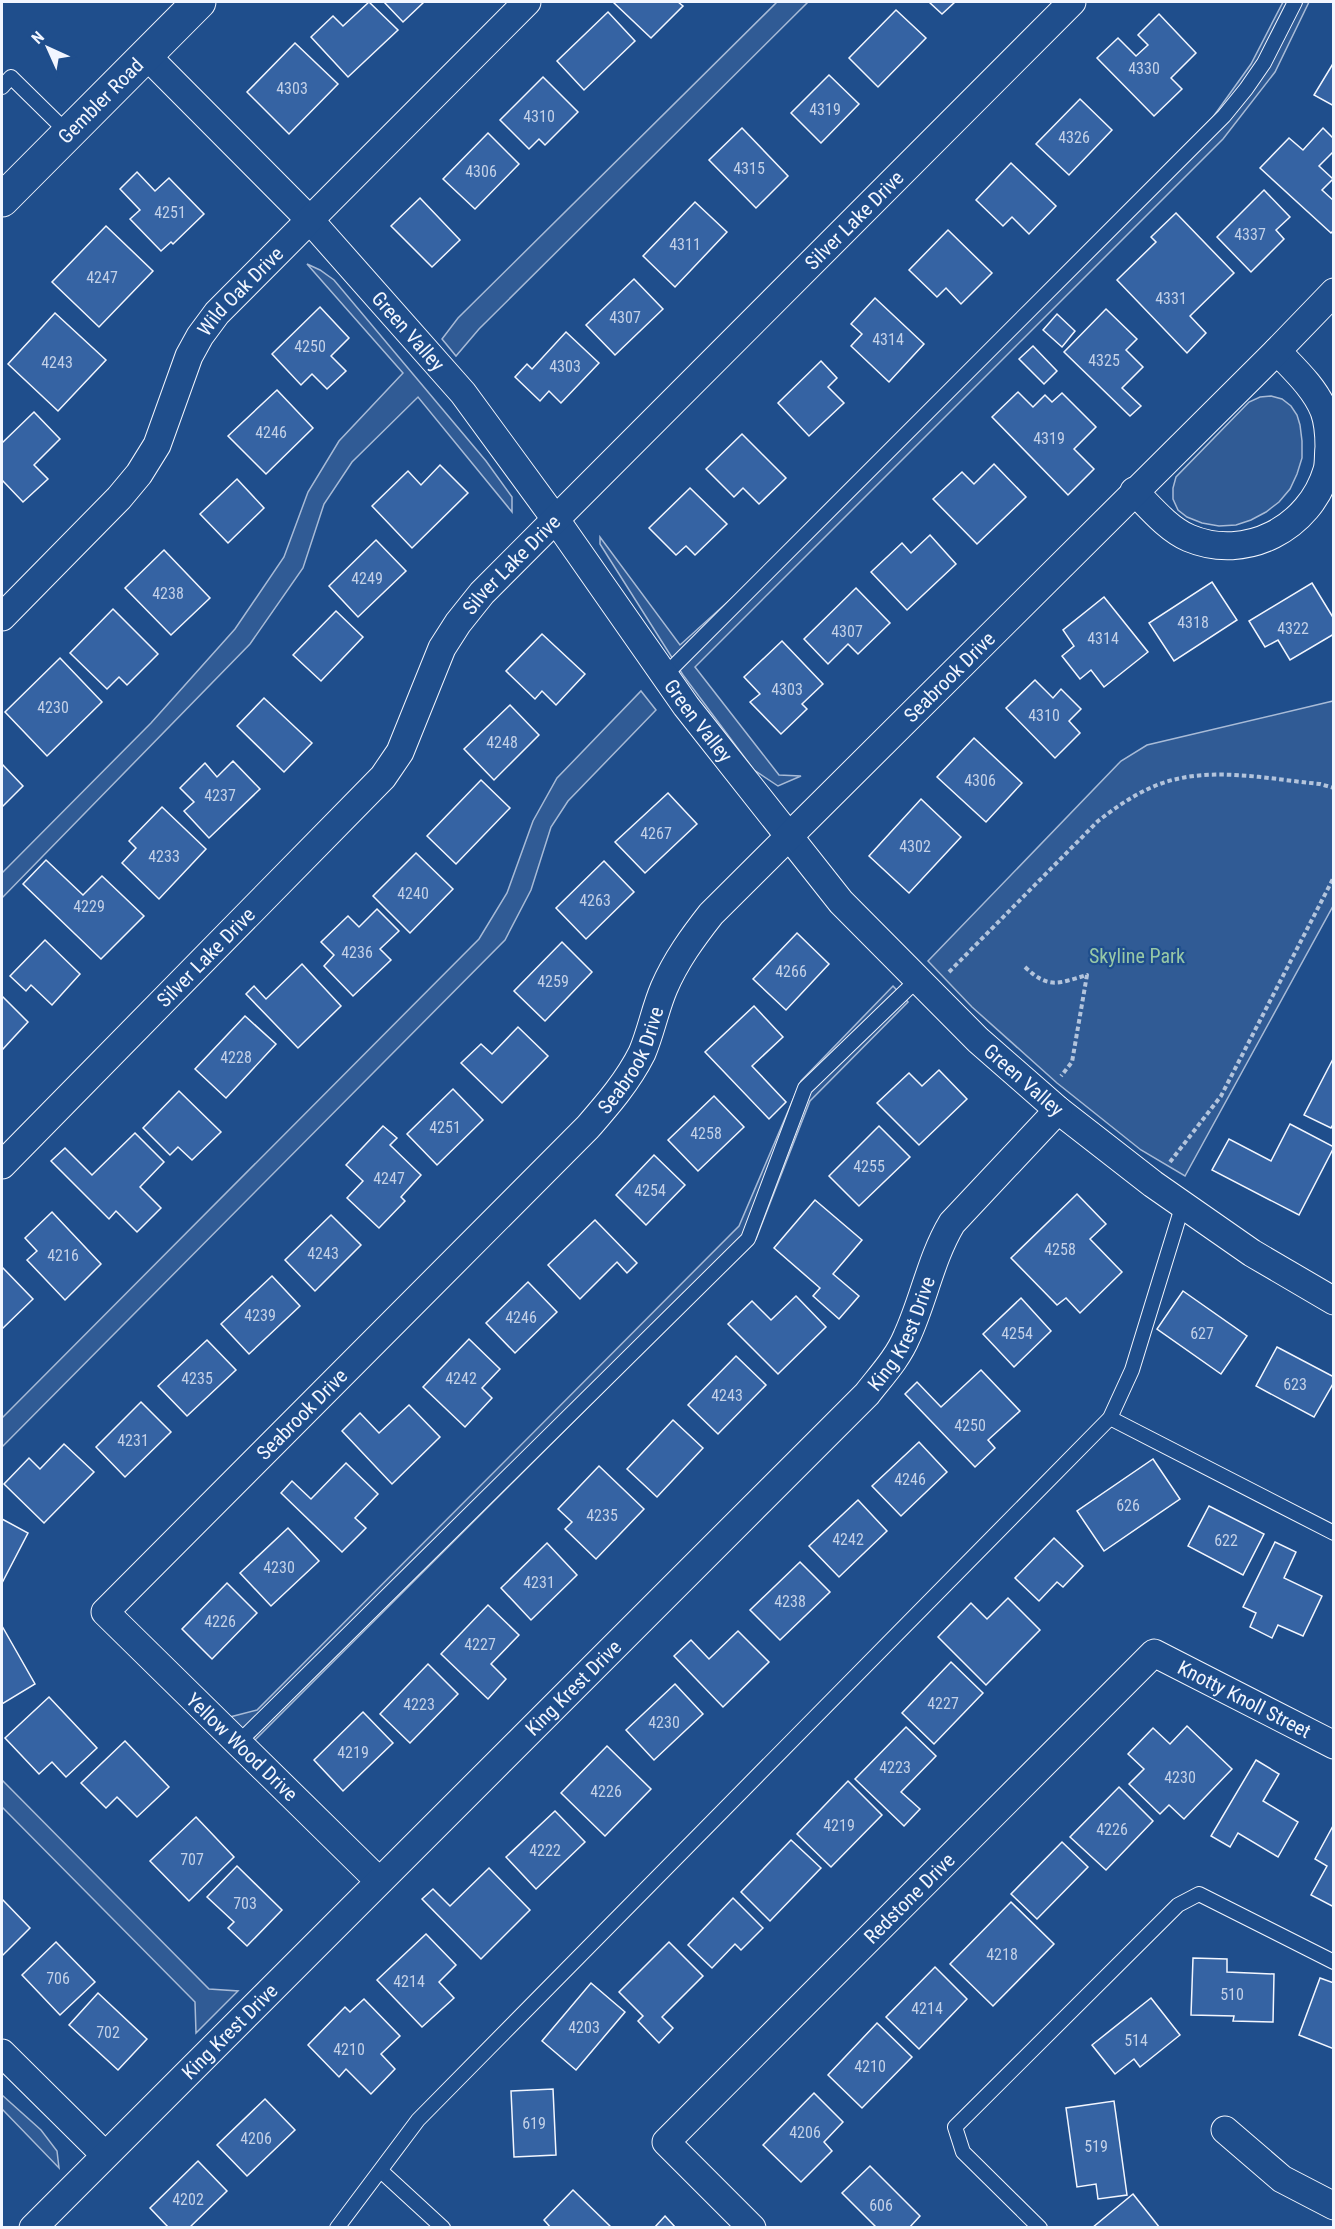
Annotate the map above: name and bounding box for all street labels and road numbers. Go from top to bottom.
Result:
street label: Gembler Road [53,53,148,149]
street label: Silver Lake Drive [800,166,909,275]
street label: Wild Oak Drive [192,242,288,340]
street label: Green Valley [367,287,450,376]
street label: Silver Lake Drive [457,510,565,619]
street label: Seabrook Drive [899,627,1000,727]
street label: Green Valley [659,675,738,767]
street label: Silver Lake Drive [152,903,260,1012]
street label: Seabrook Drive [593,1004,668,1119]
street label: Green Valley [979,1039,1068,1121]
street label: King Krest Drive [862,1273,940,1396]
street label: Seabrook Drive [251,1364,352,1465]
street label: King Krest Drive [520,1635,626,1741]
street label: Knotty Knoll Street [1174,1655,1315,1743]
street label: Yellow Wood Drive [181,1688,303,1806]
street label: Redstone Drive [859,1848,960,1949]
street label: King Krest Drive [177,1979,282,2084]

